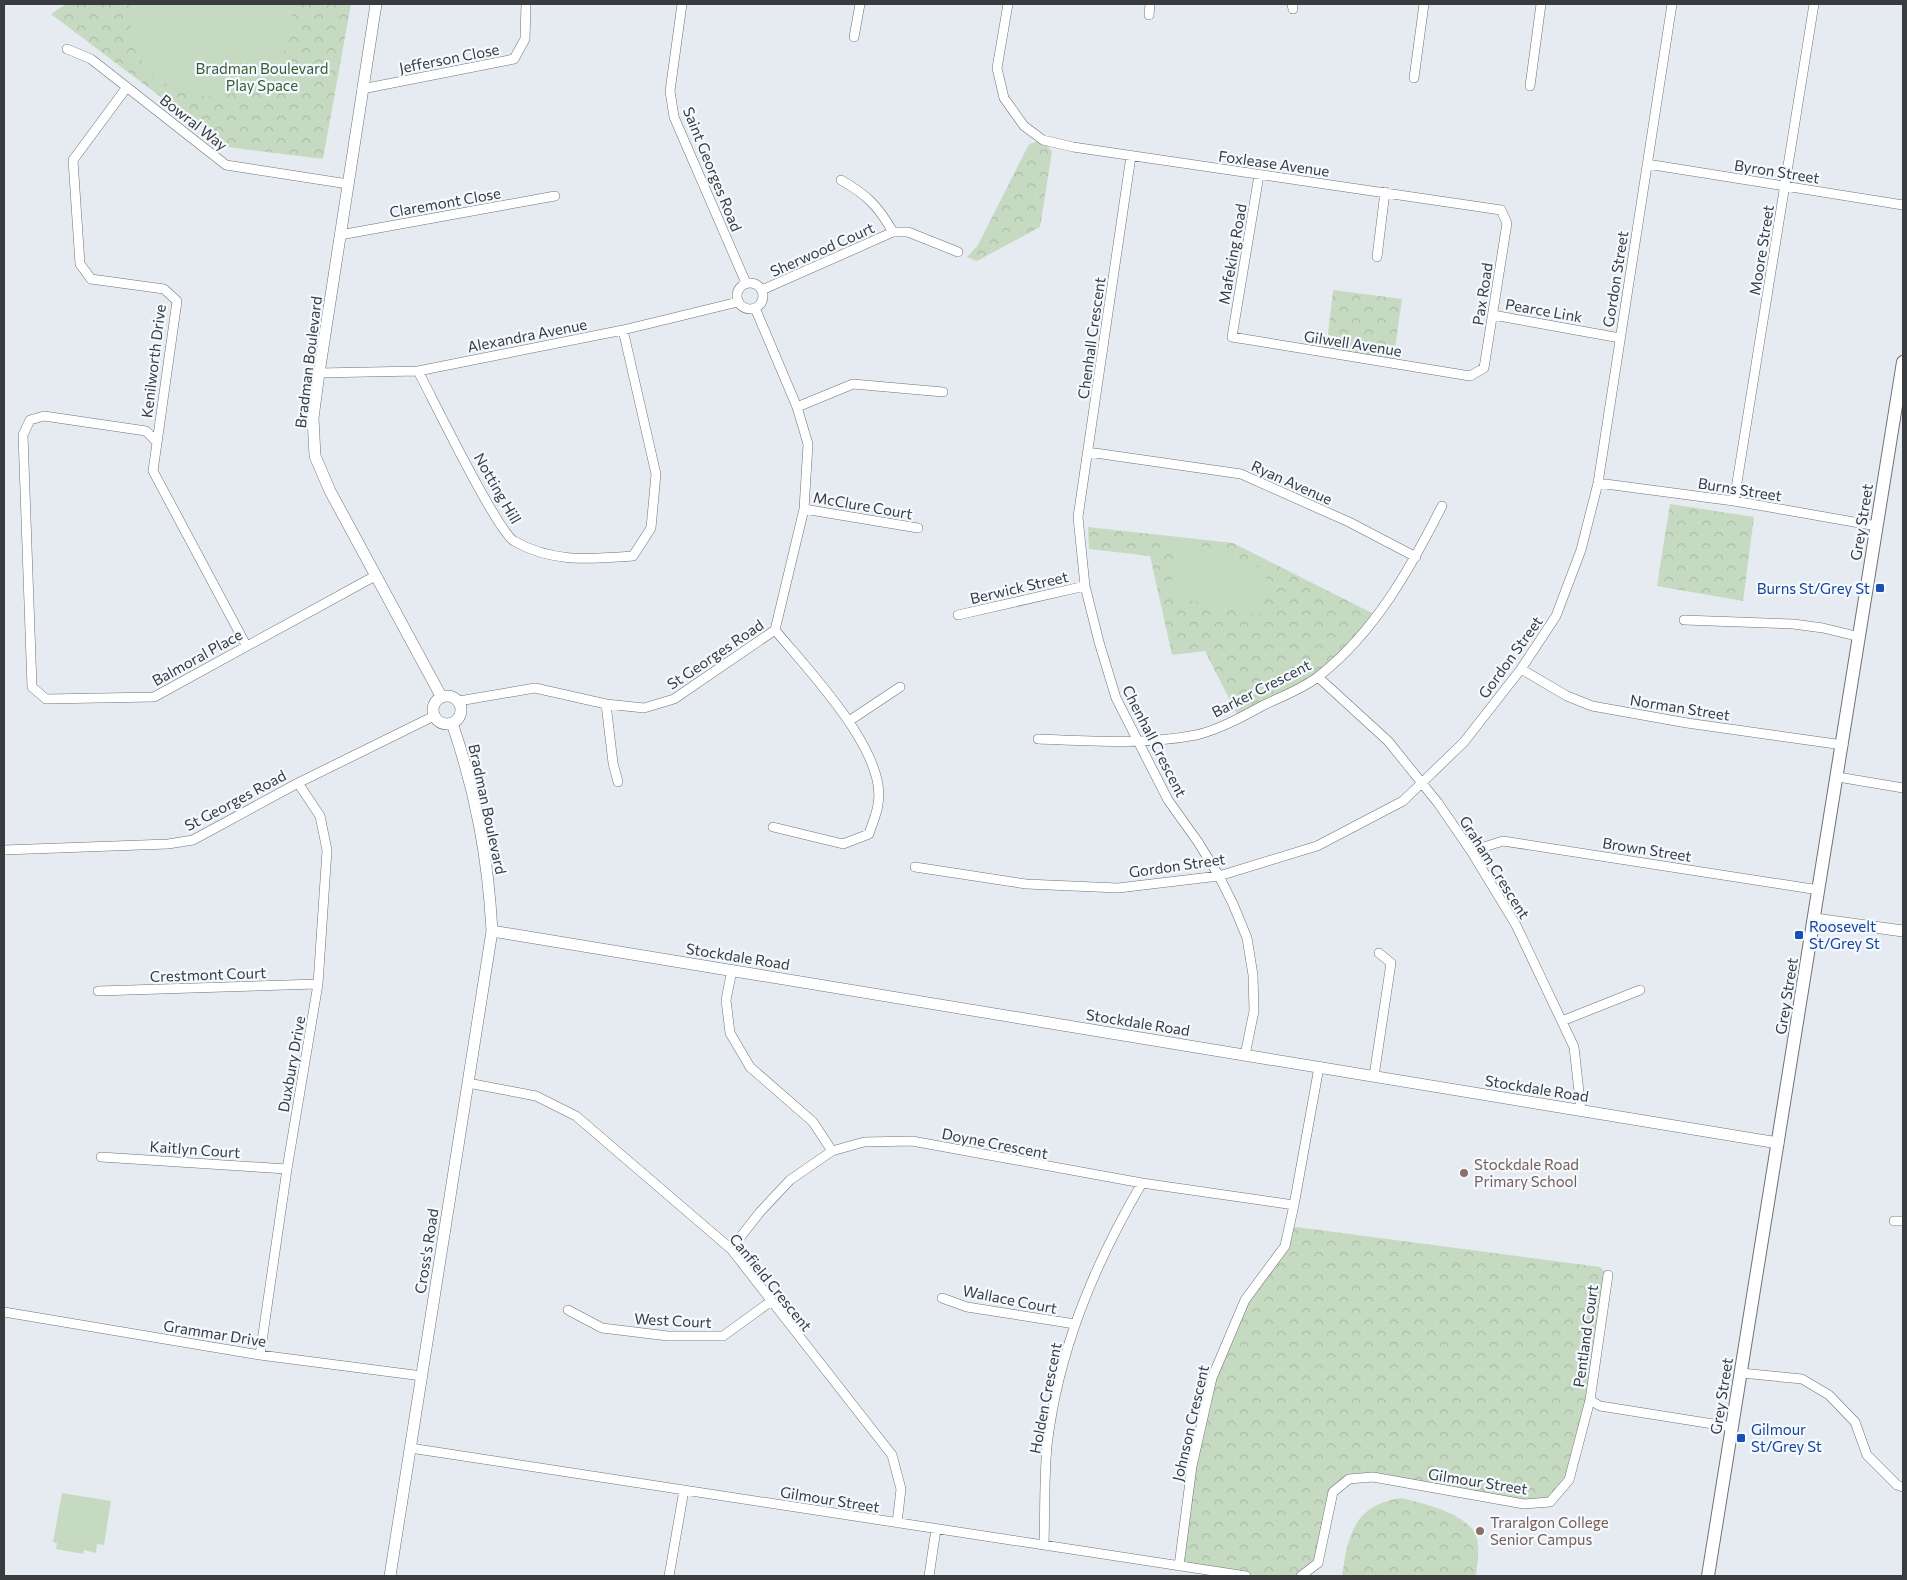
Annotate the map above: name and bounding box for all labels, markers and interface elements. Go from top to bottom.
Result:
street label: Jefferson Close [397,39,501,77]
park label: Bradman Boulevard Play Space [196,59,328,94]
street label: Bowral Way [157,90,232,154]
street label: Saint Georges Road [680,104,746,234]
street label: Foxlease Avenue [1217,146,1331,180]
street label: Byron Street [1733,155,1821,187]
street label: Claremont Close [388,183,502,221]
street label: Mafeking Road [1214,202,1250,306]
street label: Moore Street [1745,204,1777,296]
street label: Sherwood Court [767,218,877,280]
street label: Gordon Street [1599,230,1631,328]
street label: Pax Road [1468,261,1496,327]
street label: Chenhall Crescent [1074,276,1108,400]
street label: Pearce Link [1504,294,1584,326]
street label: Bradman Boulevard [291,295,325,429]
street label: Kenilworth Drive [137,303,169,419]
street label: Alexandra Avenue [466,315,589,355]
street label: Gilwell Avenue [1303,326,1403,360]
street label: Notting Hill [471,449,525,527]
street label: Ryan Avenue [1249,456,1335,508]
street label: Burns Street [1697,473,1783,505]
street label: Grey Street [1846,482,1876,562]
street label: McClure Court [812,487,914,523]
street label: Berwick Street [968,567,1070,607]
place label: Burns St/Grey St [1757,579,1870,597]
marker: Burns St/Grey St [1874,582,1886,594]
street label: Gordon Street [1474,612,1546,702]
street label: St Georges Road [663,615,767,693]
street label: Balmoral Place [149,625,245,689]
street label: Barker Crescent [1208,655,1314,721]
street label: Chenhall Crescent [1119,682,1191,800]
street label: Norman Street [1629,690,1731,724]
street label: Bradman Boulevard [465,742,511,876]
street label: St Georges Road [181,766,289,834]
street label: Graham Crescent [1456,812,1534,922]
street label: Brown Street [1601,833,1693,865]
street label: Gordon Street [1128,849,1226,881]
place label: Roosevelt St/Grey St [1809,917,1880,952]
marker: Roosevelt St/Grey St [1793,929,1805,941]
street label: Stockdale Road [685,939,791,973]
street label: Grey Street [1771,956,1801,1036]
street label: Crestmont Court [150,963,266,985]
street label: Stockdale Road [1085,1005,1191,1039]
street label: Duxbury Drive [274,1014,308,1114]
street label: Stockdale Road [1484,1071,1590,1105]
street label: Doyne Crescent [940,1124,1050,1162]
street label: Kaitlyn Court [149,1137,241,1161]
place label: Stockdale Road Primary School [1474,1155,1579,1190]
marker: Stockdale Road Primary School [1458,1167,1470,1179]
street label: Cross's Road [410,1207,442,1295]
street label: Canfield Crescent [726,1229,816,1335]
street label: Wallace Court [961,1281,1059,1317]
street label: Pentland Court [1569,1284,1601,1388]
street label: West Court [634,1309,712,1331]
street label: Grammar Drive [162,1316,268,1350]
street label: Holden Crescent [1025,1341,1065,1455]
street label: Grey Street [1706,1356,1736,1436]
street label: Johnson Crescent [1168,1363,1212,1483]
place label: Gilmour St/Grey St [1751,1420,1822,1455]
marker: Gilmour St/Grey St [1735,1432,1747,1444]
street label: Gilmour Street [1427,1464,1529,1498]
street label: Gilmour Street [779,1482,881,1516]
place label: Traralgon College Senior Campus [1490,1513,1609,1548]
marker: Traralgon College Senior Campus [1474,1525,1486,1537]

